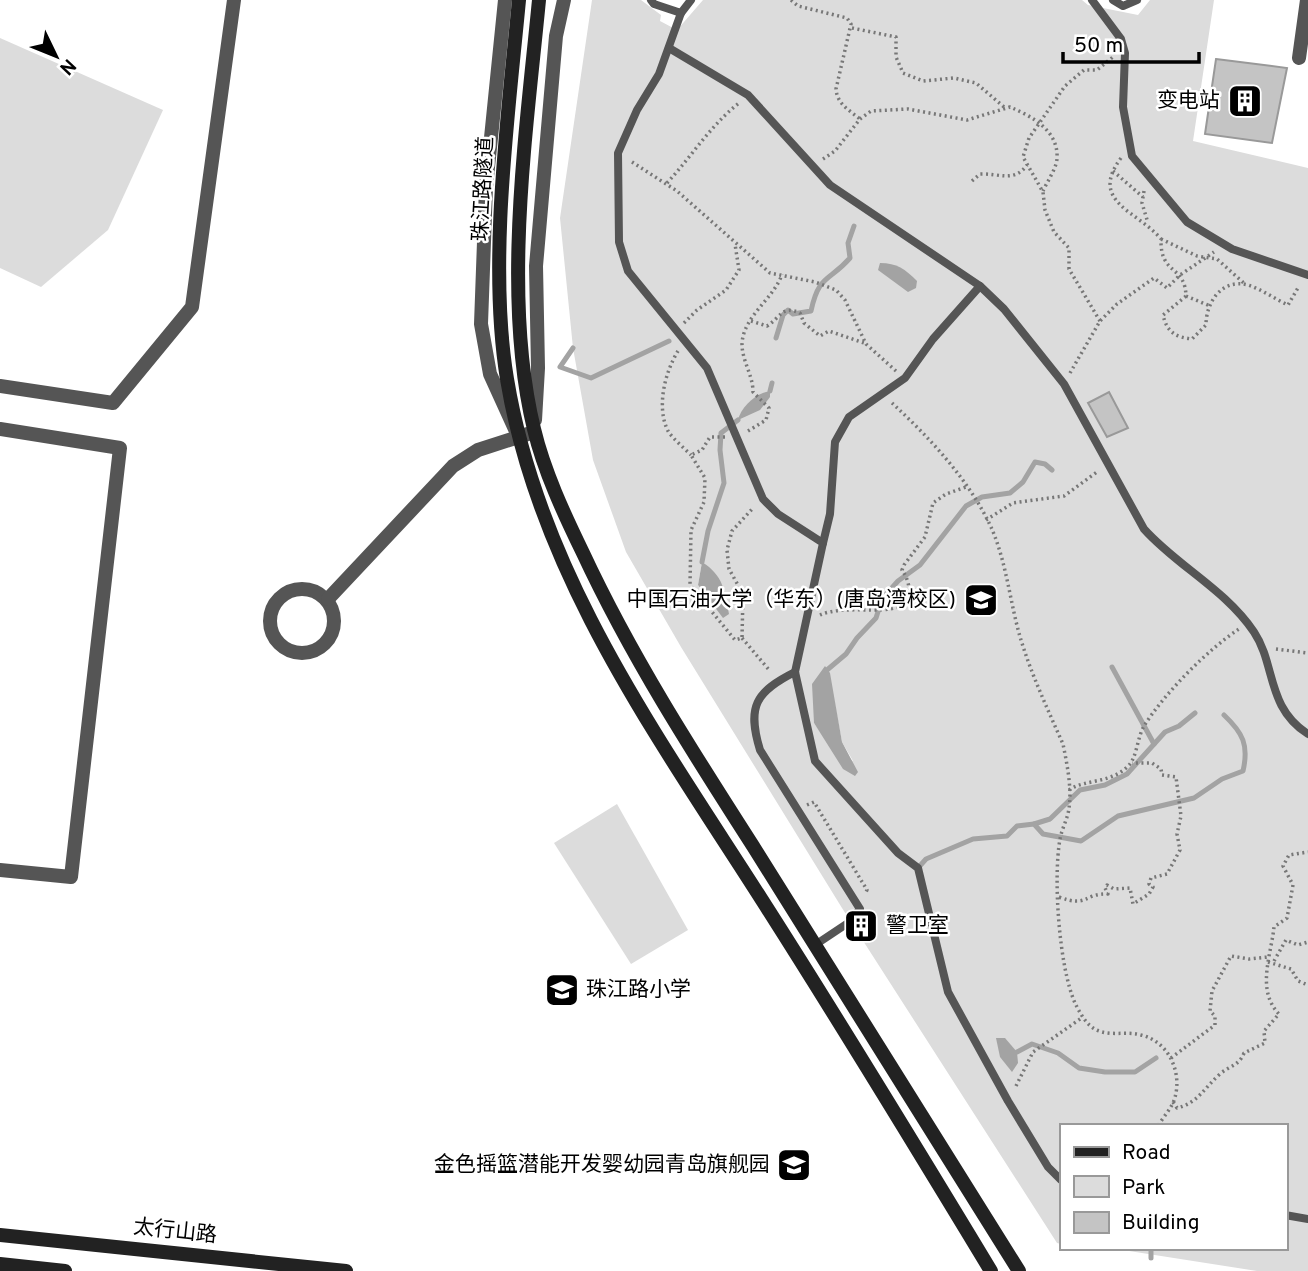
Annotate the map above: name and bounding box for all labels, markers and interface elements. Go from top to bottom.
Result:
north arrow [21,21,91,91]
scale bar [1063,21,1200,65]
text: 50 m [1074,33,1123,60]
text: N [54,53,80,79]
building icon: 变电站 [1226,82,1264,120]
place label: 变电站 [1157,88,1220,115]
street label: 珠江路隧道 [468,136,500,242]
school or university icon: 中国石油大学（华东）(唐岛湾校区) [962,581,1000,619]
place label: 中国石油大学（华东）(唐岛湾校区) [627,587,956,614]
building icon: 警卫室 [842,907,880,945]
place label: 警卫室 [886,913,949,940]
school or university icon: 珠江路小学 [543,971,581,1009]
place label: 珠江路小学 [586,977,691,1004]
legend [1060,1124,1287,1250]
text: Road [1122,1140,1171,1167]
school or university icon: 金色摇篮潜能开发婴幼园青岛旗舰园 [775,1146,813,1184]
place label: 金色摇篮潜能开发婴幼园青岛旗舰园 [434,1152,770,1179]
text: Park [1122,1175,1165,1202]
text: Building [1122,1210,1200,1237]
street label: 太行山路 [132,1214,218,1250]

